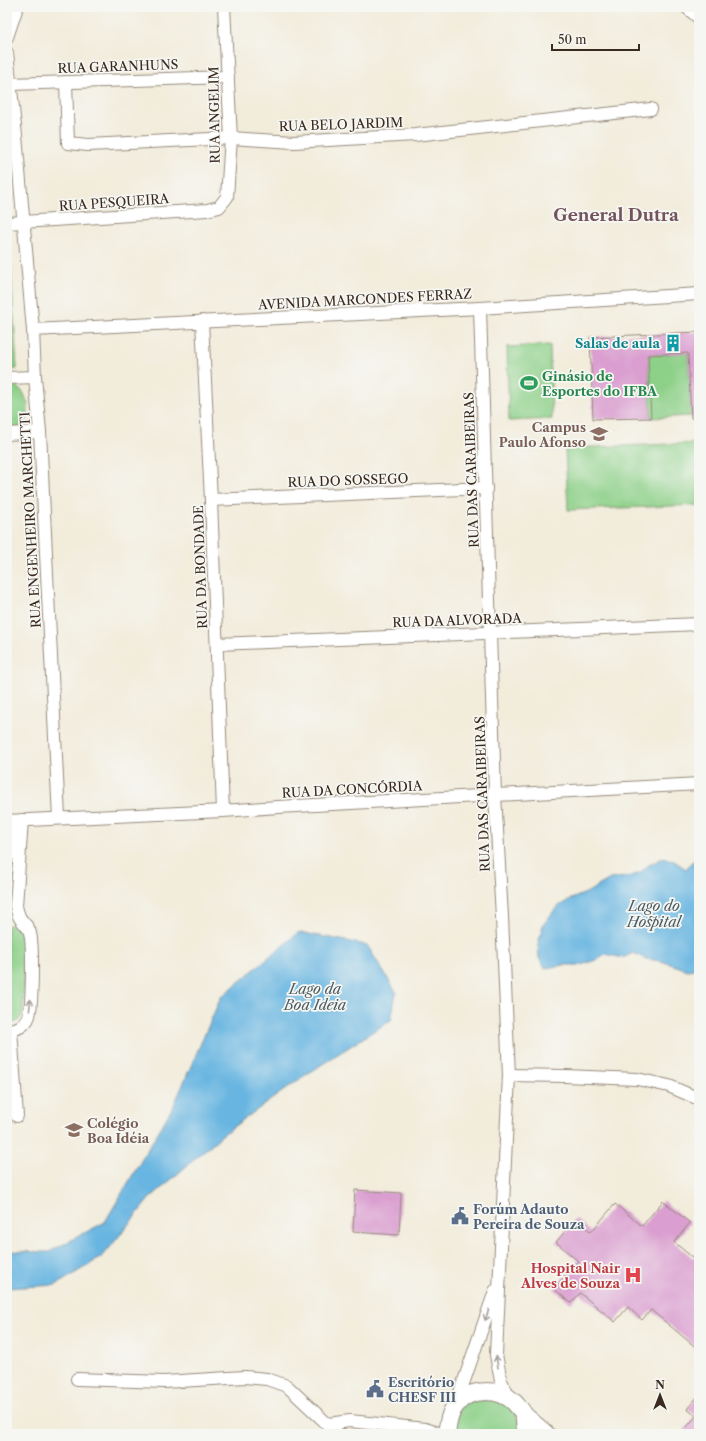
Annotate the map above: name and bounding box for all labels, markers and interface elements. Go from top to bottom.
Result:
scale bar [552,26,639,52]
text: 50 m [558,32,587,47]
street label: RUA GARANHUNS [57,56,179,76]
street label: RUA ANGELIM [205,66,223,164]
street label: RUA BELO JARDIM [278,114,404,134]
street label: RUA PESQUEIRA [58,190,170,214]
district label: General Dutra [553,205,679,225]
street label: AVENIDA MARCONDES FERRAZ [257,285,473,313]
building icon: Salas de aula [663,333,683,353]
place label: Salas de aula [575,335,660,351]
place label: Ginásio de Esportes do IFBA [542,368,658,399]
sports icon: Ginásio de Esportes do IFBA [519,373,539,393]
street label: RUA DAS CARAIBEIRAS [460,392,482,548]
street label: RUA ENGENHEIRO MARCHETTI [16,411,44,629]
place label: Campus Paulo Afonso [499,419,586,450]
school or university icon: Campus Paulo Afonso [589,424,609,444]
street label: RUA DO SOSSEGO [287,470,409,490]
street label: RUA DA BONDADE [190,505,210,629]
street label: RUA DA ALVORADA [392,610,522,630]
street label: RUA DAS CARAIBEIRAS [471,716,493,872]
street label: RUA DA CONCÓRDIA [281,777,423,801]
water label: Lago do Hospital [626,897,683,931]
water label: Lago da Boa Ideia [283,980,347,1014]
one-way arrow [26,999,34,1012]
place label: Colégio Boa Idéia [87,1115,150,1146]
school or university icon: Colégio Boa Idéia [64,1120,84,1140]
place label: Forúm Adauto Pereira de Souza [473,1201,585,1232]
public building icon: Forúm Adauto Pereira de Souza [450,1206,470,1226]
place label: Hospital Nair Alves de Souza [520,1260,621,1291]
hospital icon: Hospital Nair Alves de Souza [623,1265,643,1285]
one-way arrow [483,1309,490,1322]
one-way arrow [493,1356,501,1369]
place label: Escritório CHESF III [388,1374,456,1405]
north arrow [640,1375,680,1415]
text: N [655,1378,665,1392]
public building icon: Escritório CHESF III [365,1379,385,1399]

